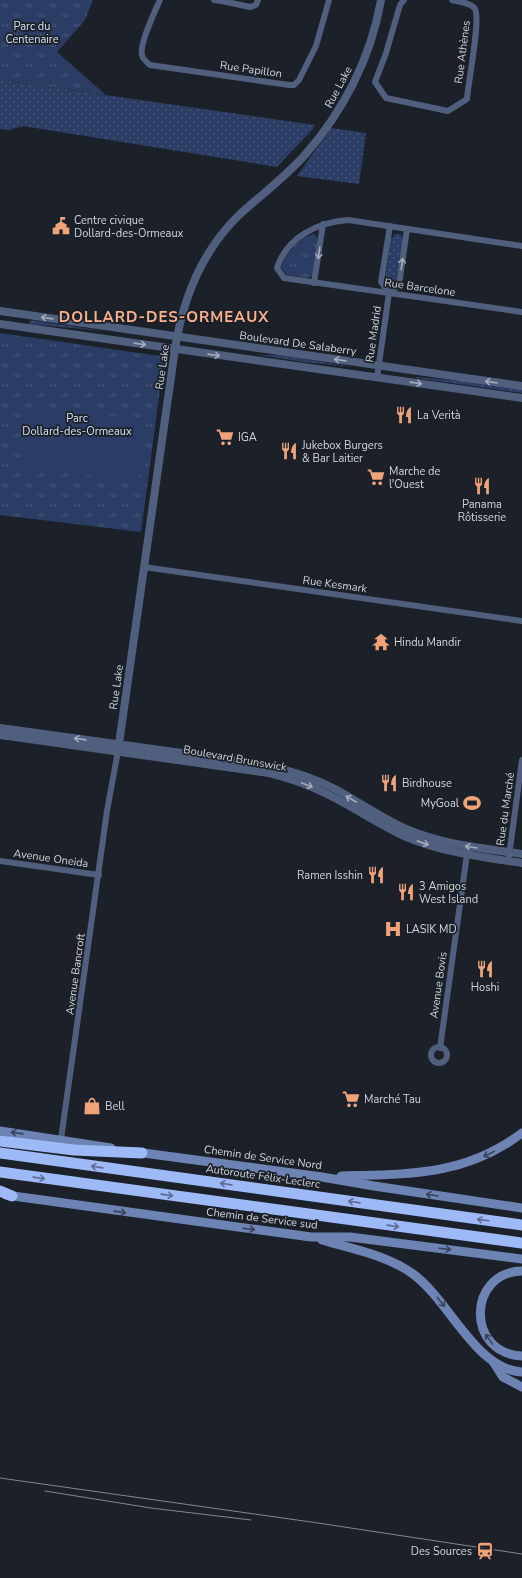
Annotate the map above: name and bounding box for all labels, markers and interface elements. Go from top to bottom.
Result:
park label: Parc du Centenaire [5,19,59,47]
street label: Rue Athènes [451,20,474,84]
street label: Rue Papillon [219,58,283,81]
street label: Rue Lake [321,64,356,111]
place label: Centre civique Dollard-des-Ormeaux [74,213,184,241]
public building icon: Centre civique Dollard-des-Ormeaux [51,216,71,236]
one-way arrow [315,247,323,260]
one-way arrow [398,258,406,271]
street label: Rue Barcelone [383,275,457,300]
street label: Rue Madrid [362,305,385,363]
district label: DOLLARD-DES-ORMEAUX [59,307,269,327]
one-way arrow [41,314,54,322]
street label: Boulevard De Salaberry [239,328,358,359]
one-way arrow [133,340,146,348]
street label: Rue Lake [152,343,173,391]
one-way arrow [207,351,220,359]
one-way arrow [334,356,347,364]
one-way arrow [485,378,498,386]
one-way arrow [409,379,422,387]
restaurant icon: La Verità [394,405,414,425]
place label: La Verità [417,408,461,423]
park label: Parc Dollard-des-Ormeaux [22,411,132,439]
supermarket icon: IGA [215,427,235,447]
place label: IGA [238,430,257,445]
place label: Jukebox Burgers & Bar Laitier [301,438,383,466]
restaurant icon: Jukebox Burgers & Bar Laitier [279,441,299,461]
place label: Marche de l'Ouest [389,464,441,492]
supermarket icon: Marche de l'Ouest [366,467,386,487]
restaurant icon: Panama Rôtisserie [472,476,492,496]
place label: Panama Rôtisserie [458,497,506,525]
street label: Rue Kesmark [302,573,369,596]
temple icon: Hindu Mandir [371,632,391,652]
place label: Hindu Mandir [394,635,461,650]
street label: Rue Lake [106,663,127,711]
one-way arrow [74,735,87,743]
street label: Boulevard Brunswick [182,742,288,775]
street label: Rue du Marché [493,771,518,847]
restaurant icon: Birdhouse [379,773,399,793]
place label: Birdhouse [402,776,452,791]
one-way arrow [301,782,313,790]
sports icon: MyGoal [462,793,482,813]
one-way arrow [345,794,357,802]
place label: MyGoal [421,796,460,811]
one-way arrow [417,840,430,847]
one-way arrow [465,843,478,851]
street label: Avenue Oneida [12,846,90,871]
restaurant icon: Ramen Isshin [366,865,386,885]
place label: Ramen Isshin [297,868,363,883]
place label: 3 Amigos West Island [419,879,478,907]
restaurant icon: 3 Amigos West Island [396,882,416,902]
hospital icon: LASIK MD [383,919,403,939]
place label: LASIK MD [406,922,457,937]
street label: Avenue Bancroft [62,932,89,1016]
street label: Avenue Bovis [426,951,451,1019]
restaurant icon: Hoshi [475,959,495,979]
place label: Hoshi [471,980,499,995]
supermarket icon: Marché Tau [341,1089,361,1109]
place label: Marché Tau [364,1092,421,1107]
shop icon: Bell [82,1096,102,1116]
place label: Bell [105,1099,126,1114]
one-way arrow [11,1129,24,1137]
street label: Chemin de Service Nord [203,1142,323,1173]
one-way arrow [483,1151,495,1158]
street label: Autoroute Félix-Leclerc [205,1161,321,1192]
one-way arrow [91,1163,104,1170]
one-way arrow [32,1174,45,1181]
one-way arrow [220,1180,233,1188]
one-way arrow [160,1191,173,1199]
one-way arrow [425,1191,438,1199]
one-way arrow [348,1198,361,1206]
street label: Chemin de Service sud [205,1204,319,1233]
one-way arrow [113,1208,126,1216]
one-way arrow [477,1216,490,1224]
one-way arrow [386,1222,399,1230]
one-way arrow [242,1225,255,1233]
one-way arrow [438,1245,451,1253]
one-way arrow [437,1297,446,1308]
one-way arrow [485,1334,493,1345]
station icon: Des Sources [475,1541,495,1561]
place label: Des Sources [411,1544,472,1559]

